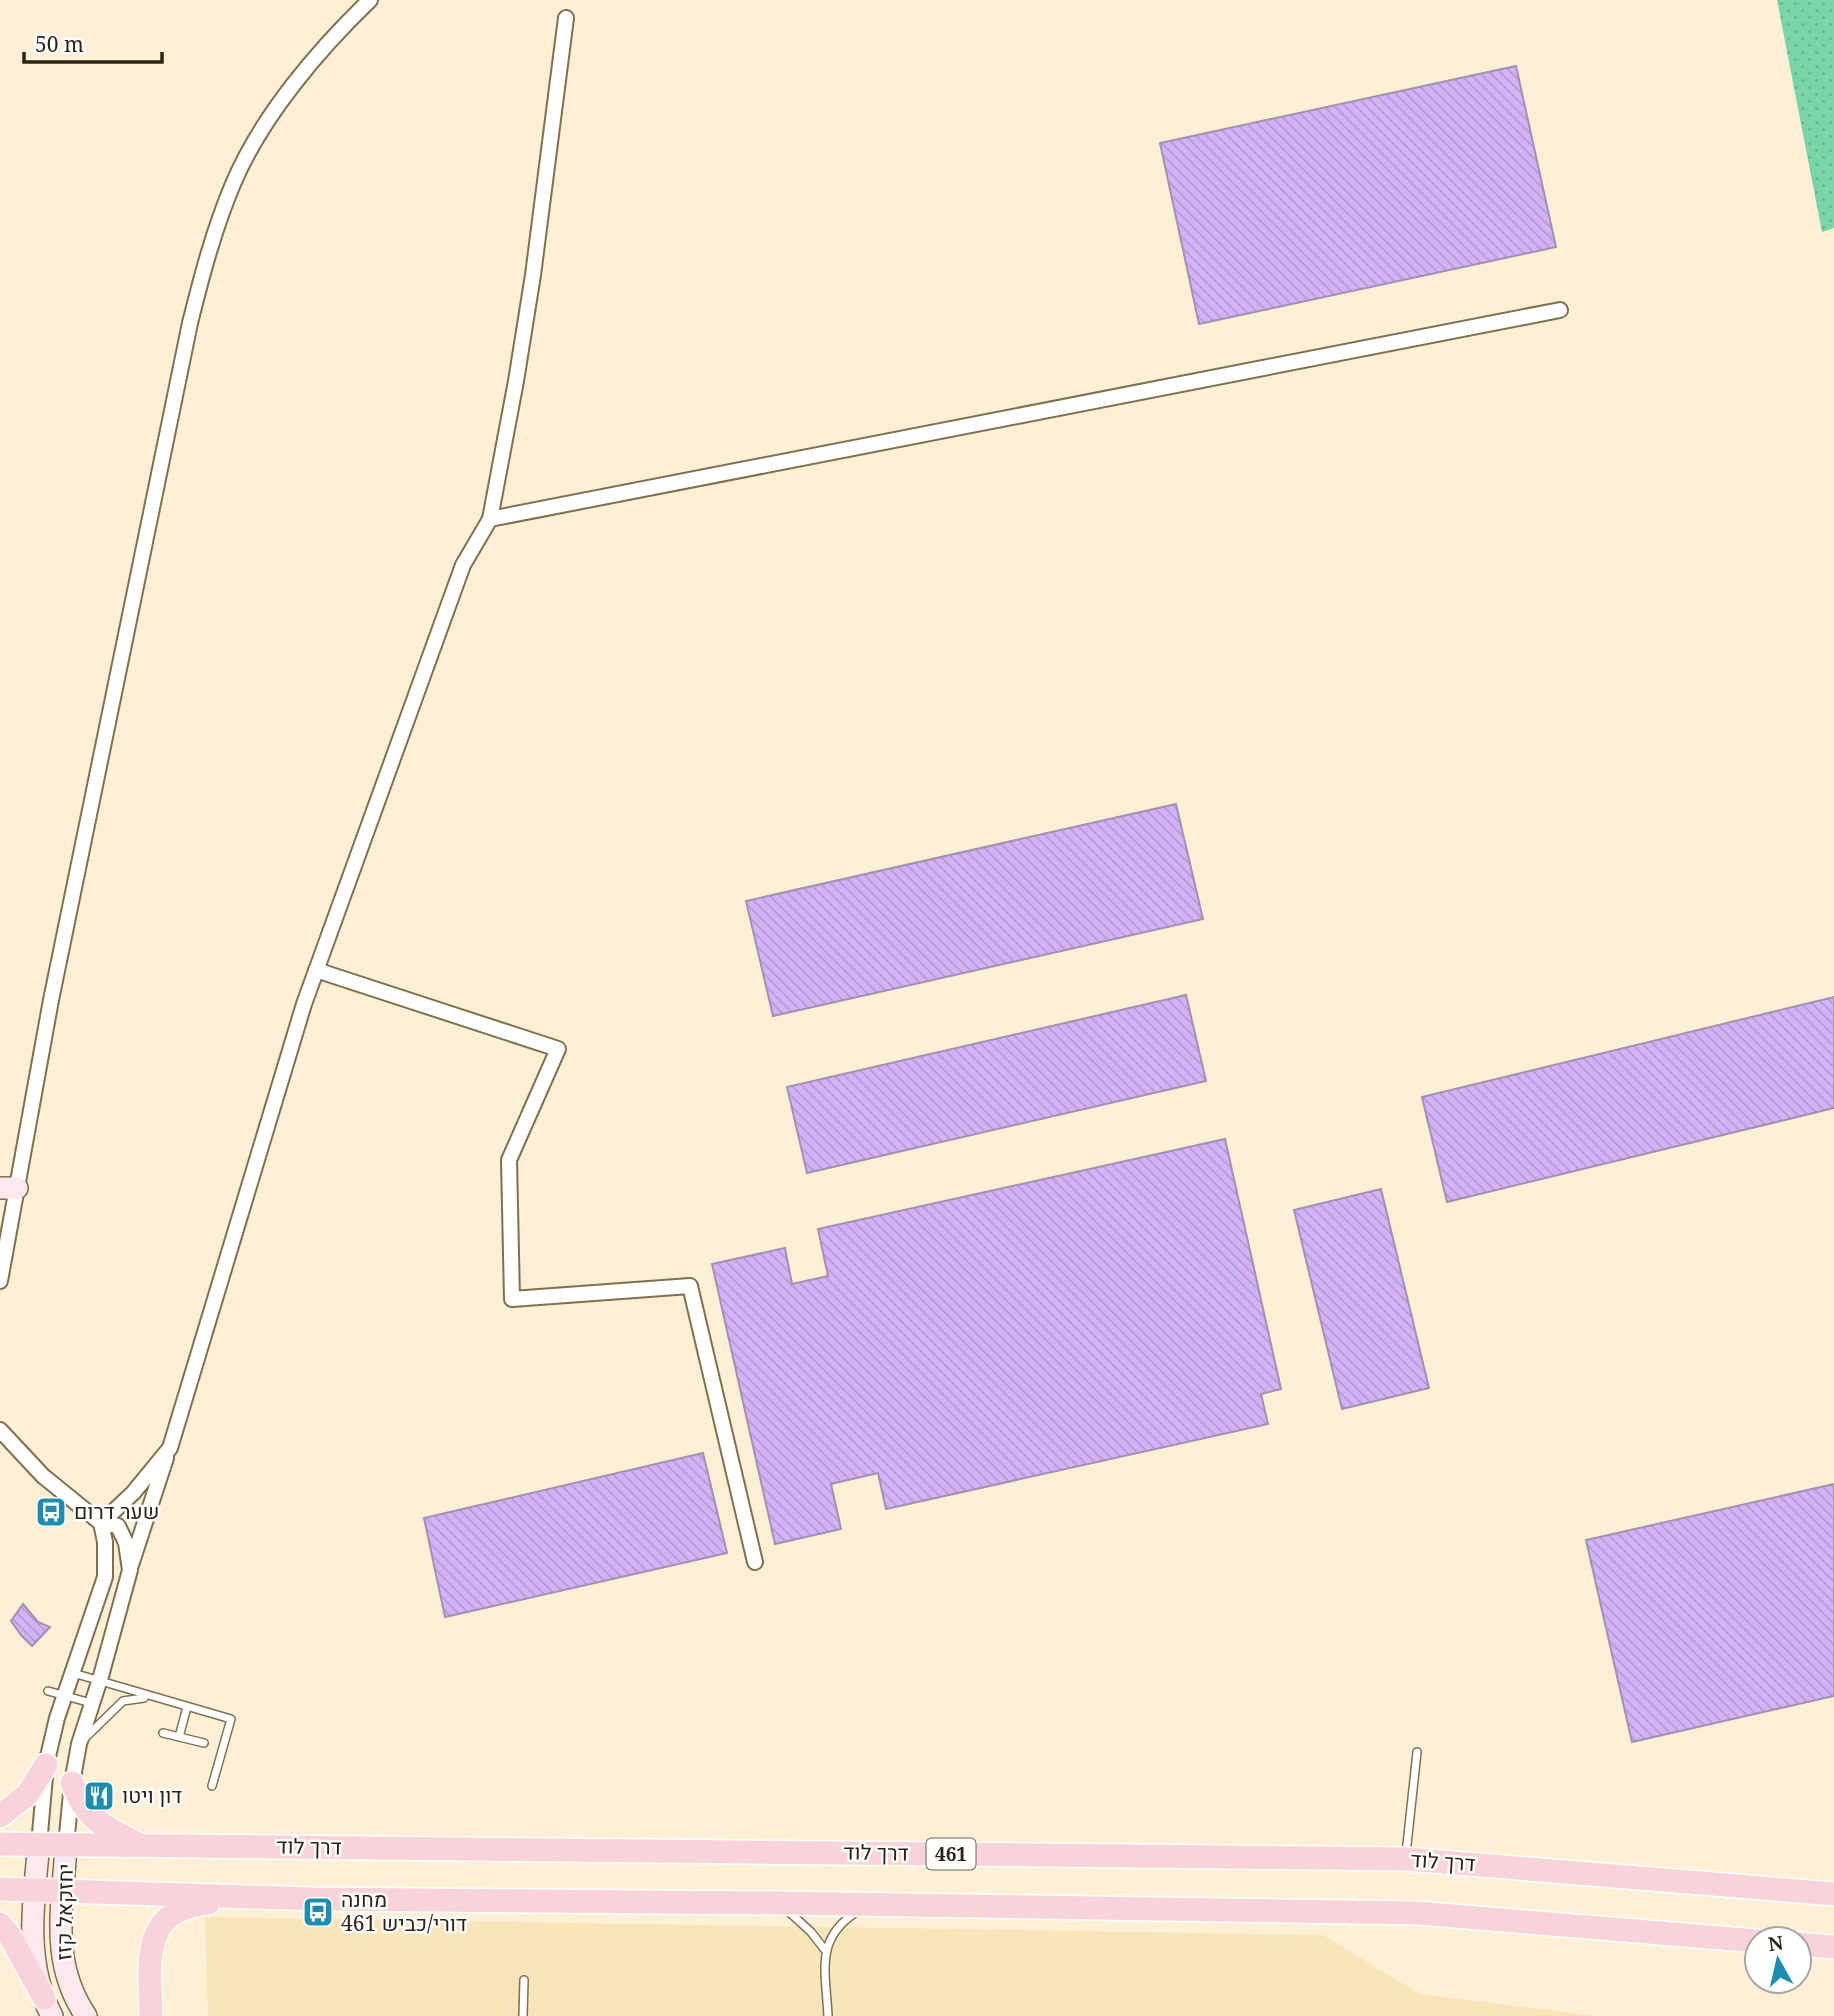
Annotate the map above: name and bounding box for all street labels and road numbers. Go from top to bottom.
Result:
street label: דרך לוד [276,1831,342,1861]
street label: דרך לוד [843,1837,909,1867]
road number: 461 [926,1838,976,1870]
street label: דרך לוד [1410,1845,1477,1877]
street label: יחזקאל קזז [49,1863,79,1961]

